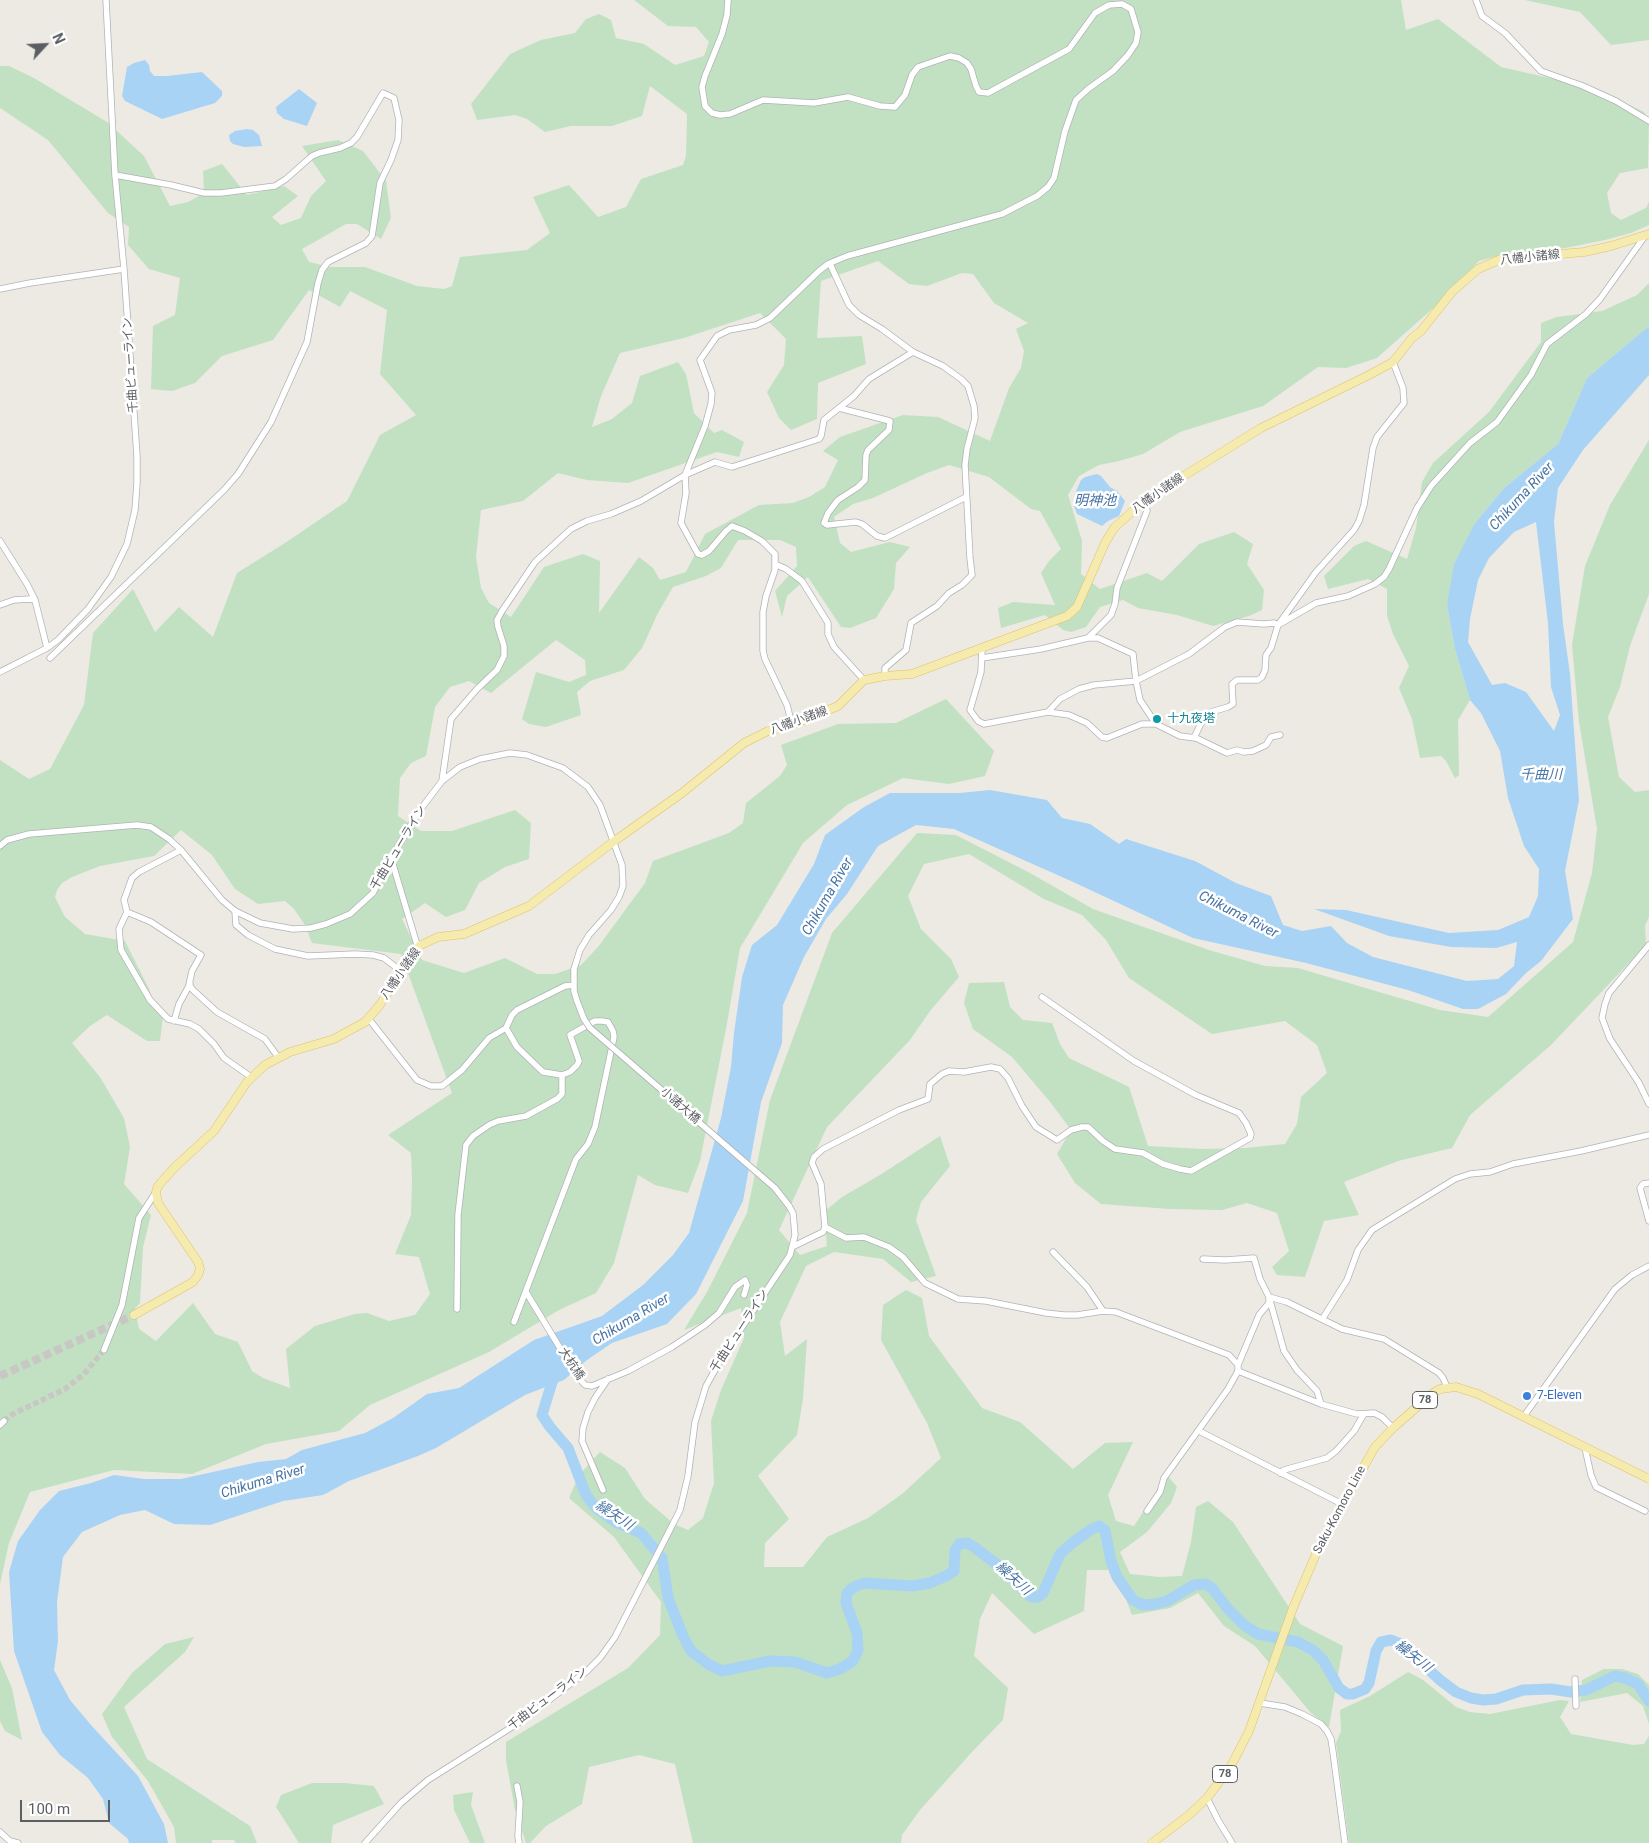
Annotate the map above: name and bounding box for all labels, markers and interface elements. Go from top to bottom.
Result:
north arrow [20,20,70,70]
text: N [49,31,68,47]
street label: 八幡小諸線 [1499,248,1561,268]
street label: 千曲ビューライン [120,317,142,413]
water label: Chikuma River [1486,460,1558,534]
street label: 八幡小諸線 [1129,471,1187,517]
water label: 明神池 [1074,493,1116,509]
street label: 八幡小諸線 [768,704,830,738]
place label: 十九夜塔 [1167,712,1215,726]
marker: 十九夜塔 [1151,713,1163,725]
water label: 千曲川 [1520,767,1562,783]
street label: 千曲ビューライン [368,803,430,893]
water label: Chikuma River [799,855,857,939]
water label: Chikuma River [1196,888,1280,942]
street label: 八幡小諸線 [378,945,424,1003]
street label: 小諸大橋 [657,1085,703,1127]
street label: 千曲ビューライン [708,1287,772,1375]
water label: Chikuma River [590,1290,672,1350]
street label: 大杭橋 [555,1345,587,1383]
place label: 7-Eleven [1537,1389,1582,1403]
marker: 7-Eleven [1521,1390,1533,1402]
road number: 78 [1412,1392,1438,1408]
water label: Chikuma River [219,1461,307,1503]
street label: Saku-Komoro Line [1311,1464,1369,1556]
water label: 繰矢川 [592,1498,636,1534]
water label: 繰矢川 [992,1559,1034,1599]
water label: 繰矢川 [1391,1637,1435,1677]
street label: 千曲ビューライン [505,1664,591,1734]
road number: 78 [1212,1766,1238,1782]
scale bar [22,1790,112,1822]
text: 100 m [28,1800,70,1818]

